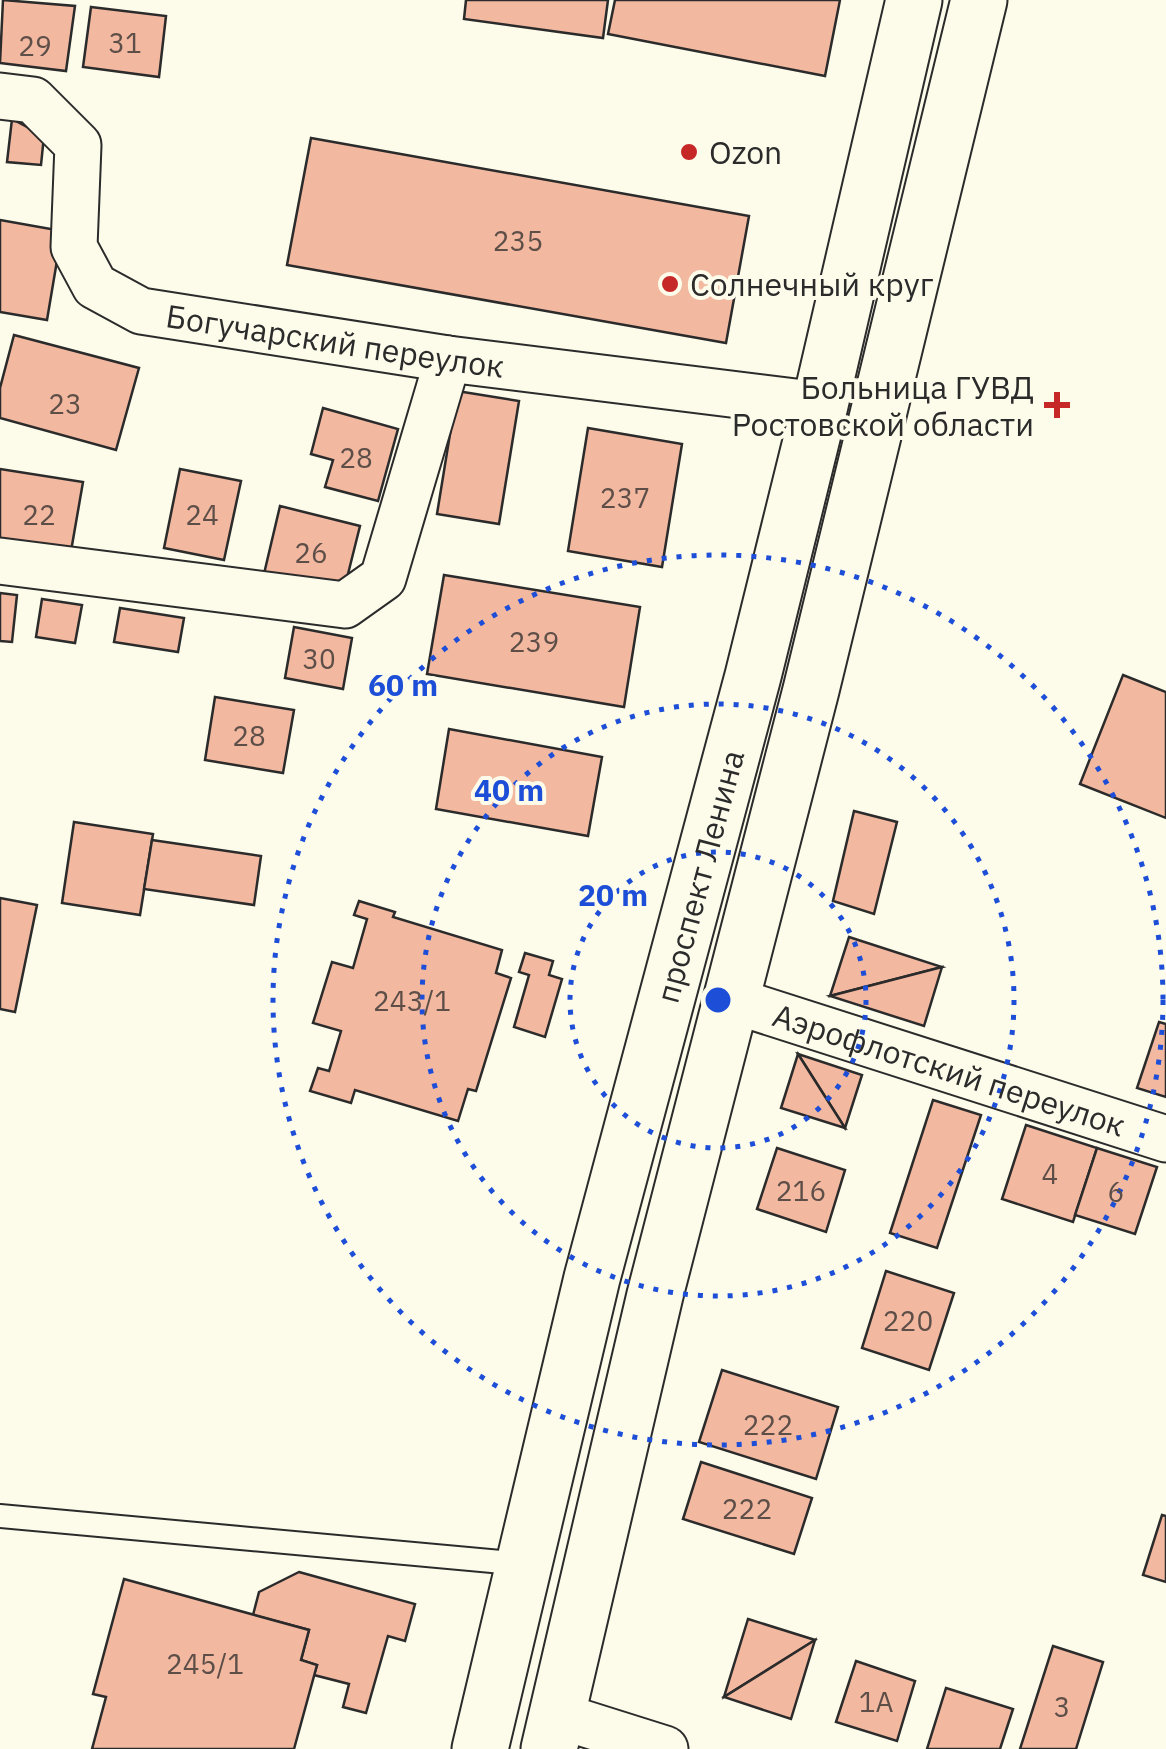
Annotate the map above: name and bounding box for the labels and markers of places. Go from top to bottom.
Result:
place label: Ozon [709,131,782,173]
marker: Ozon [678,141,700,163]
place label: Солнечный круг [690,263,934,305]
marker: Солнечный круг [659,273,681,295]
place label: Больница ГУВД Ростовской области [732,366,1034,445]
marker: Больница ГУВД Ростовской области [1044,392,1070,418]
centre of rings [700,982,736,1018]

